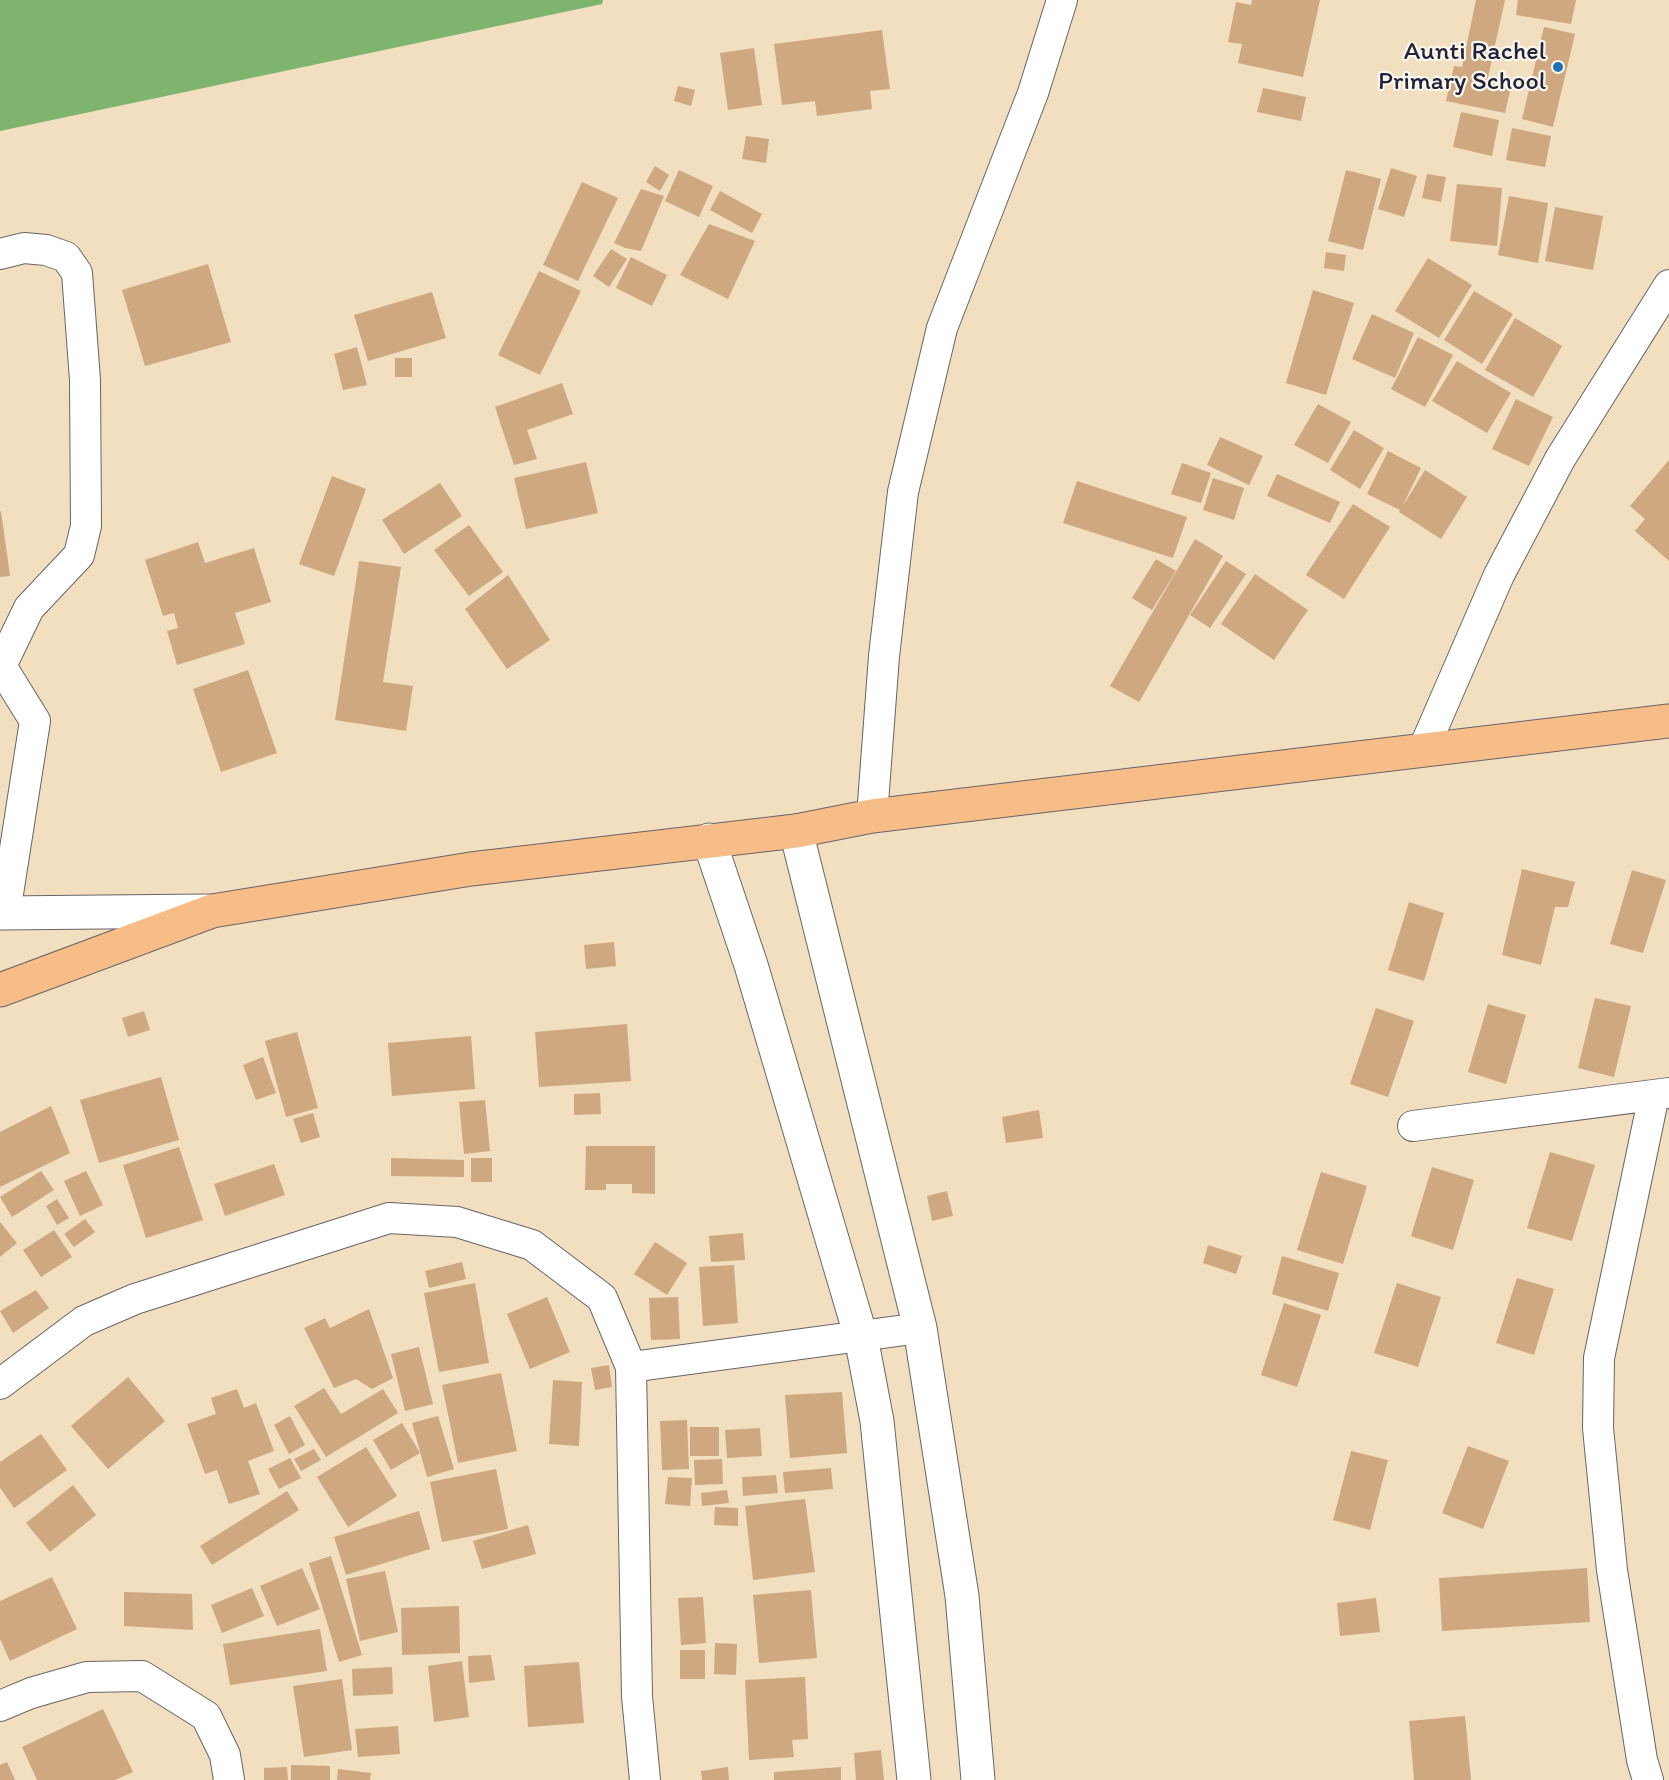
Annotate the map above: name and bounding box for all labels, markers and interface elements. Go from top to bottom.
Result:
place label: Aunti Rachel Primary School [1378,36,1546,98]
marker: Aunti Rachel Primary School [1551,60,1565,74]

